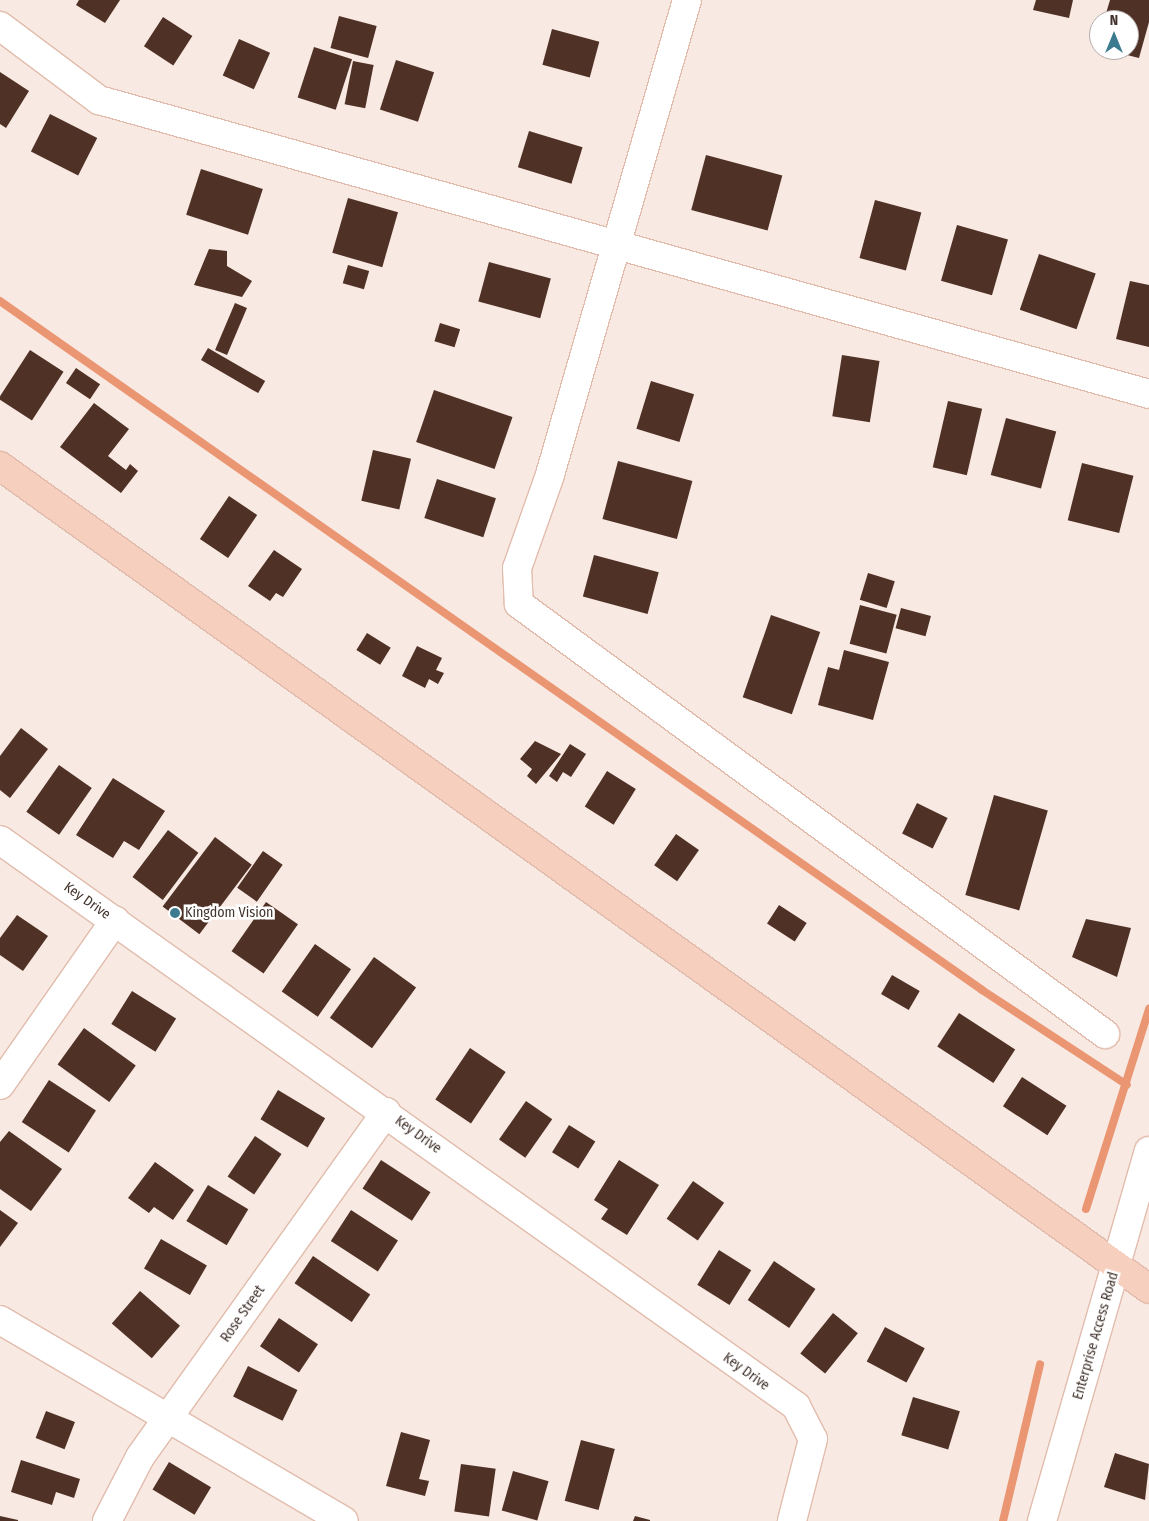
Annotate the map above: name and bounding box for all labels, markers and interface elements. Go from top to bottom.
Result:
north arrow [1089,10,1139,60]
text: N [1110,12,1118,29]
street label: Key Drive [60,879,114,923]
place label: Kingdom Vision [185,905,273,921]
marker: Kingdom Vision [169,907,181,919]
street label: Key Drive [392,1113,444,1157]
street label: Enterprise Access Road [1070,1270,1122,1402]
street label: Rose Street [217,1282,269,1346]
street label: Key Drive [720,1350,772,1394]

